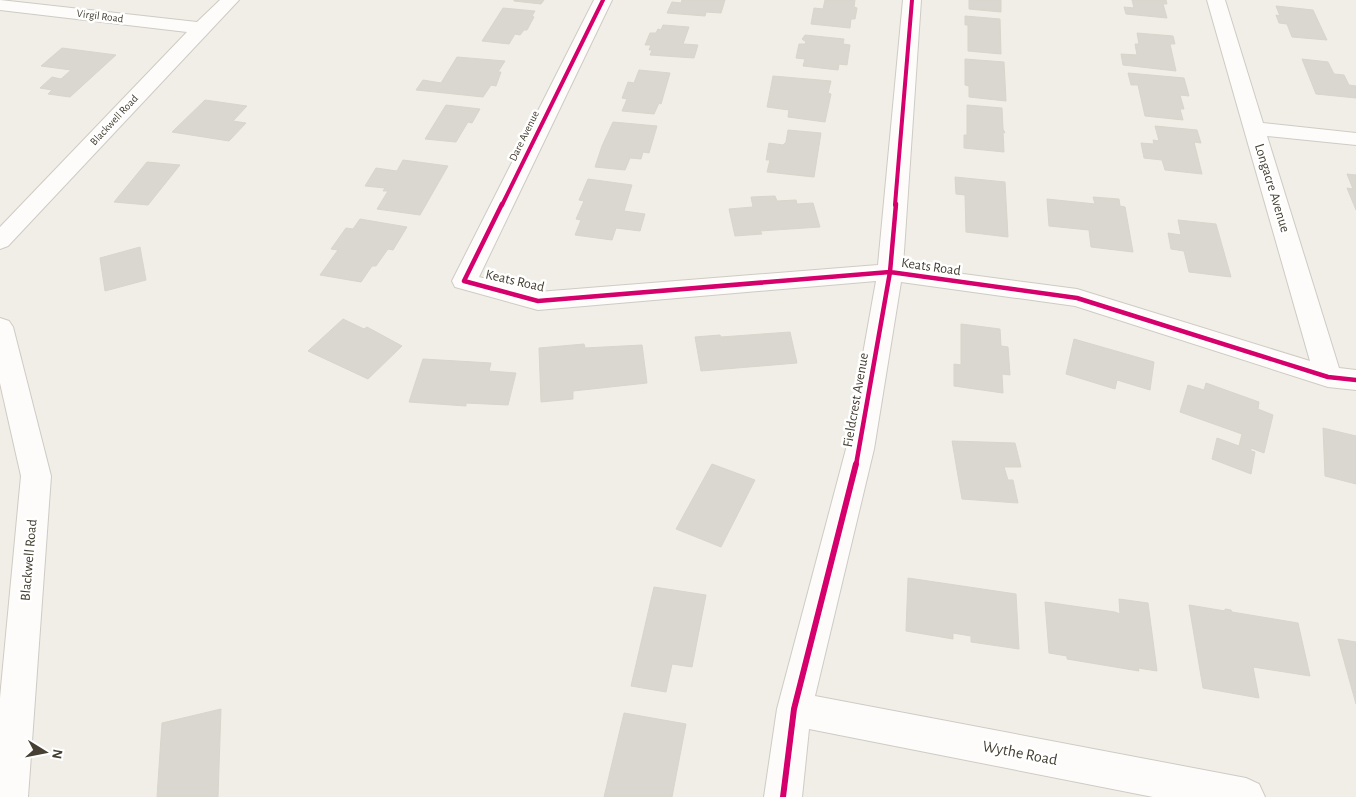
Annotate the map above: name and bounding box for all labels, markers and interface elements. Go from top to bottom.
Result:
street label: Virgil Road [76,8,124,24]
street label: Blackwell Road [88,92,140,147]
street label: Dare Avenue [507,109,541,163]
street label: Longacre Avenue [1252,142,1292,234]
street label: Keats Road [900,256,962,278]
street label: Keats Road [484,267,546,295]
street label: Fieldcrest Avenue [841,352,871,448]
street label: Blackwell Road [18,519,40,601]
north arrow [20,727,70,777]
street label: Wythe Road [981,738,1059,769]
text: N [49,748,65,760]

